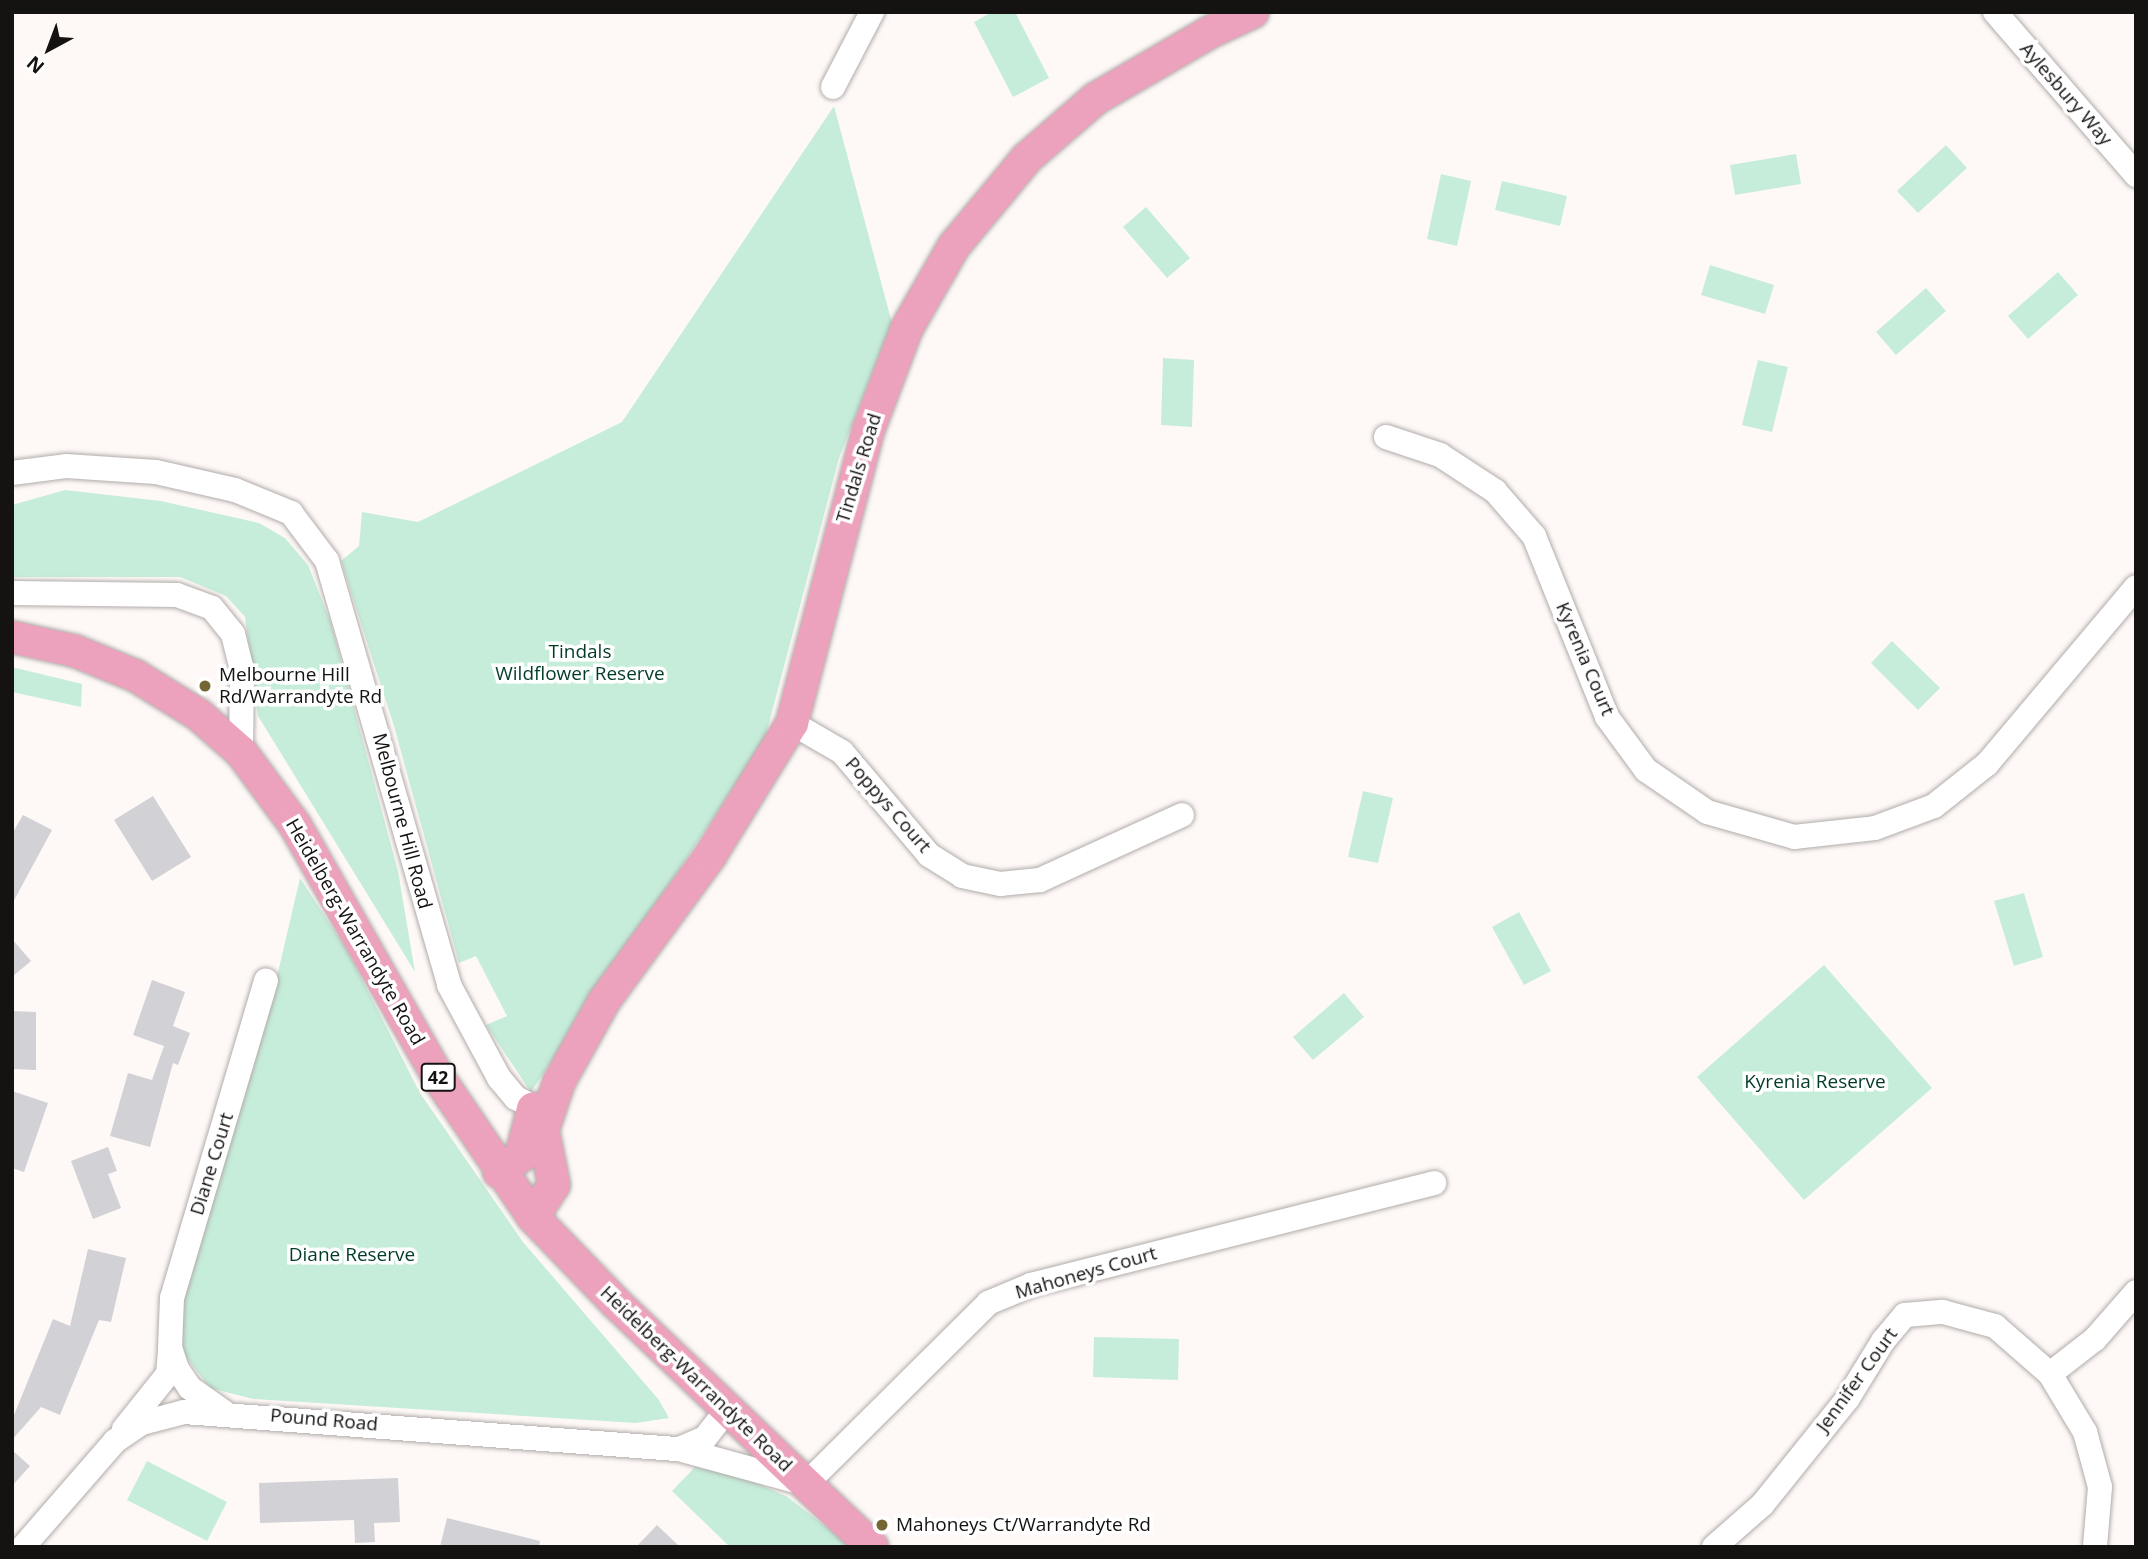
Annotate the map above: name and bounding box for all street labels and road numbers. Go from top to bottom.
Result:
street label: Aylesbury Way [2015,38,2117,150]
street label: Tindals Road [832,411,886,525]
street label: Kyrenia Court [1551,599,1619,719]
street label: Melbourne Hill Road [368,731,436,911]
street label: Poppys Court [840,753,936,857]
street label: Heidelberg-Warrandyte Road [281,815,429,1049]
road number: 42 [420,1062,456,1092]
street label: Diane Court [186,1110,238,1218]
street label: Mahoneys Court [1013,1242,1159,1304]
street label: Heidelberg-Warrandyte Road [595,1281,797,1477]
street label: Jennifer Court [1812,1323,1902,1437]
street label: Pound Road [269,1404,379,1436]

